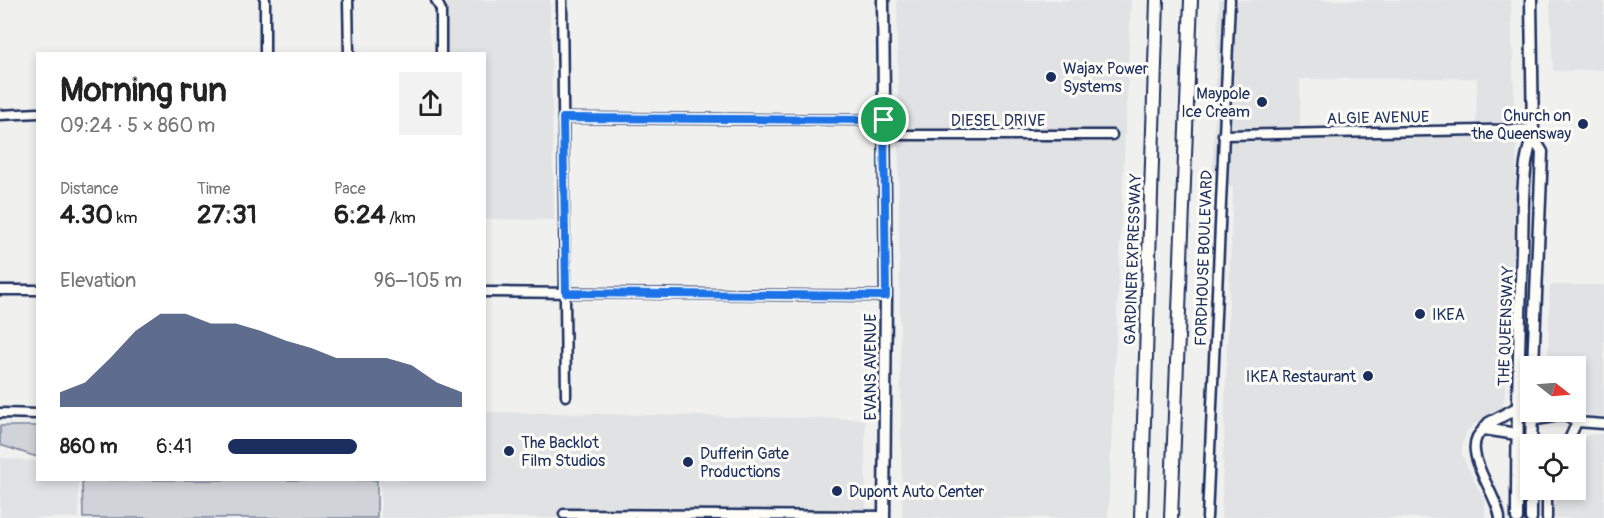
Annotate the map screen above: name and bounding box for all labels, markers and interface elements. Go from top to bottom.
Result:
place label: Wajax Power Systems [1063,59,1149,97]
text: Morning run [60,70,227,111]
marker: Wajax Power Systems [1044,70,1058,84]
button: share [399,72,462,135]
place label: Maypole Ice Cream [1181,84,1250,122]
pin [858,94,909,145]
marker: Maypole Ice Cream [1255,95,1269,109]
icon: arrive [867,103,900,136]
place label: Church on the Queensway [1470,106,1571,144]
street label: ALGIE AVENUE [1327,107,1429,129]
street label: DIESEL DRIVE [951,111,1045,131]
text: 09:24 · 5 × 860 m [60,113,215,138]
marker: Church on the Queensway [1576,117,1590,131]
street label: FORDHOUSE BOULEVARD [1191,170,1217,346]
street label: GARDINER EXPRESSWAY [1120,173,1146,345]
text: Distance [60,179,119,199]
text: Time [197,179,230,199]
text: Pace [334,179,366,199]
text: 4.30 [60,199,113,231]
text: 27:31 [197,199,257,231]
text: 6:24 [334,199,386,231]
text: km [113,208,137,228]
text: /km [386,208,416,228]
street label: THE QUEENSWAY [1494,265,1518,387]
text: Elevation [60,268,136,293]
text: 96–105 m [374,268,462,293]
place label: IKEA [1432,305,1465,325]
marker: IKEA [1413,307,1427,321]
street label: EVANS AVENUE [861,314,881,420]
north arrow [1520,356,1586,422]
map controls [1520,356,1586,500]
place label: IKEA Restaurant [1246,367,1357,387]
marker: IKEA Restaurant [1361,369,1375,383]
place label: The Backlot Film Studios [521,433,605,471]
text: 860 m [60,434,117,459]
text: 6:41 [156,434,192,459]
button: locate [1520,434,1586,500]
marker: The Backlot Film Studios [502,444,516,458]
place label: Dufferin Gate Productions [700,444,789,482]
marker: Dufferin Gate Productions [681,455,695,469]
place label: Dupont Auto Center [849,482,985,502]
marker: Dupont Auto Center [830,484,844,498]

